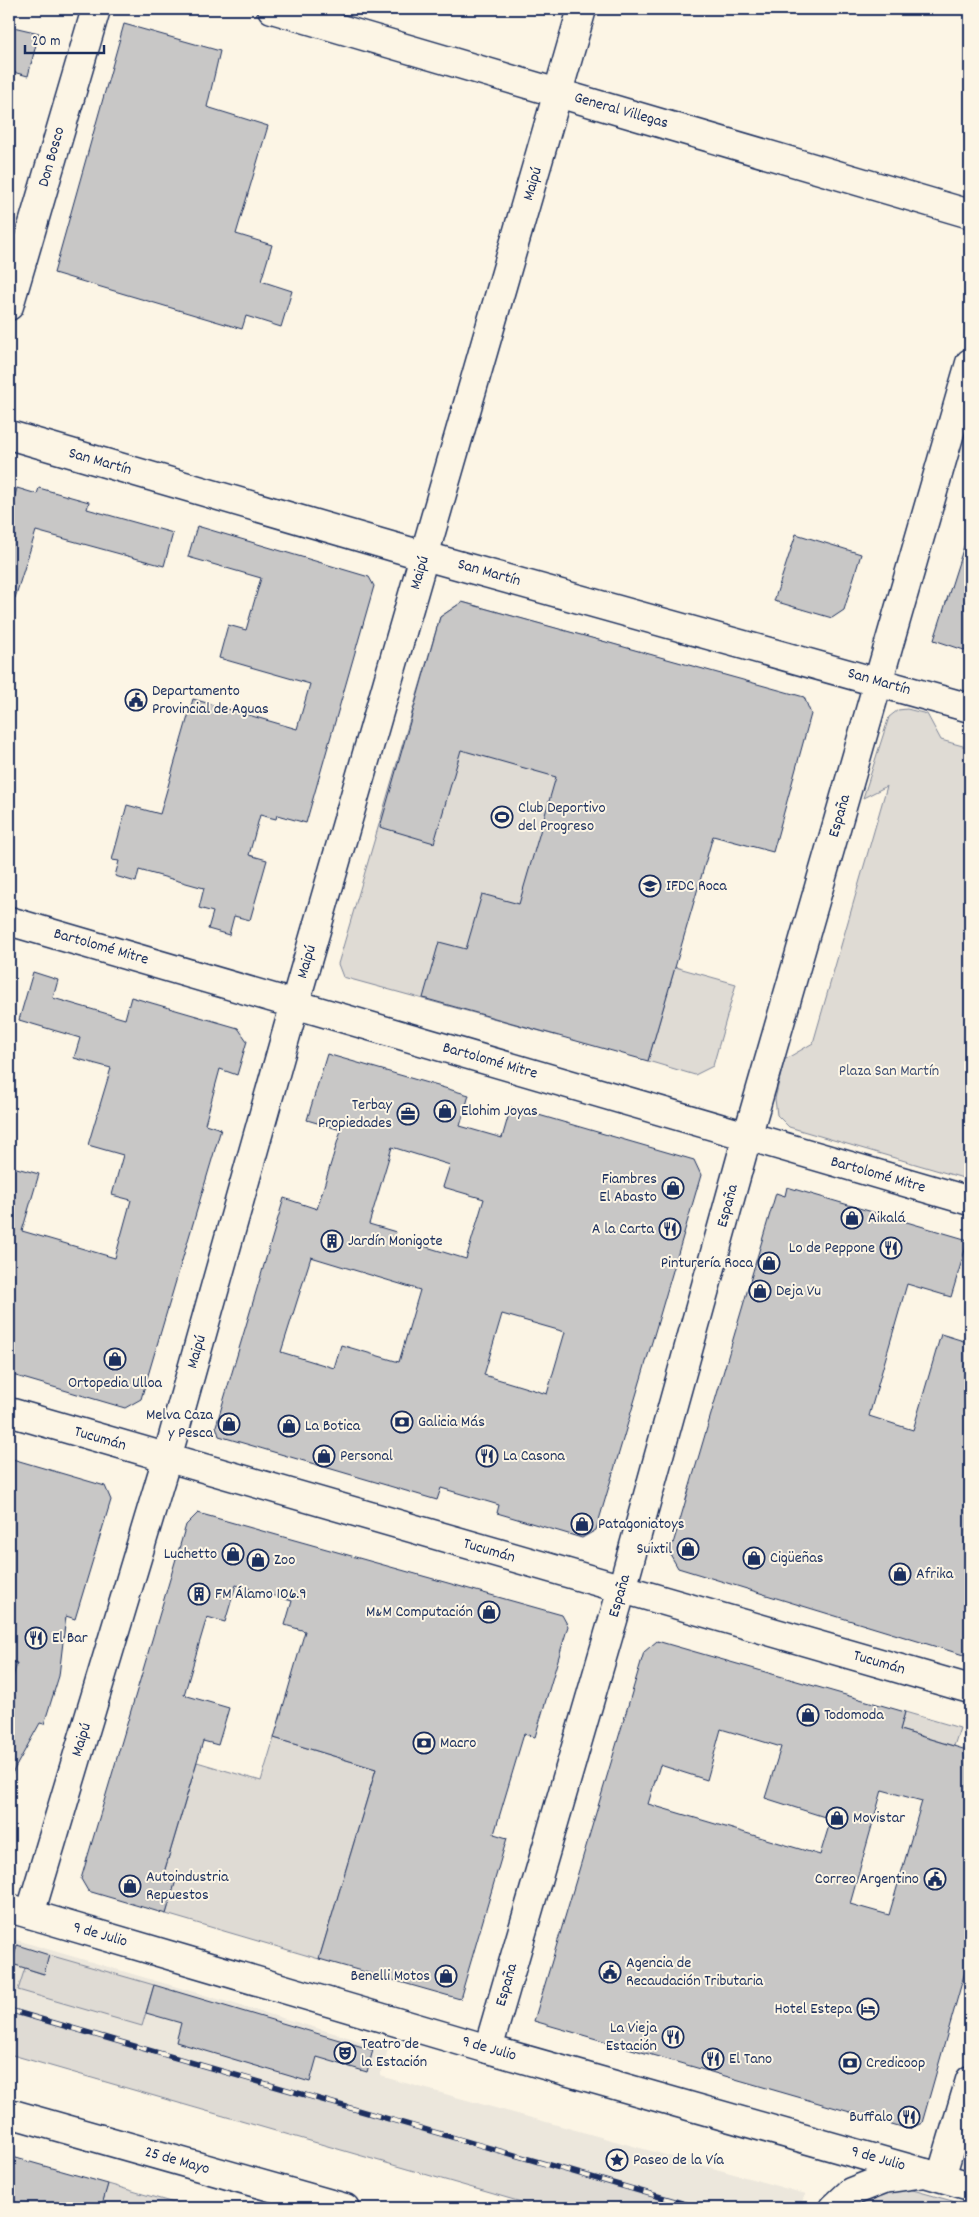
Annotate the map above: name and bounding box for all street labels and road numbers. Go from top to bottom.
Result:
street label: General Villegas [571,87,671,135]
street label: Don Bosco [32,124,72,190]
street label: Maipú [517,164,549,204]
street label: San Martín [66,442,134,482]
street label: Maipú [404,553,436,593]
street label: San Martín [455,553,523,593]
street label: San Martín [845,662,913,702]
street label: España [823,791,857,840]
street label: Bartolomé Mitre [51,922,151,972]
street label: Maipú [291,942,323,982]
street label: Bartolomé Mitre [440,1036,540,1086]
street label: Bartolomé Mitre [828,1150,928,1200]
street label: España [711,1181,745,1230]
street label: Maipú [181,1332,213,1372]
street label: Tucumán [71,1421,129,1457]
street label: Tucumán [460,1533,518,1569]
street label: España [603,1571,637,1620]
street label: Tucumán [850,1645,908,1681]
street label: Maipú [66,1720,98,1760]
street label: 9 de Julio [70,1916,130,1954]
street label: España [490,1960,524,2009]
street label: 9 de Julio [459,2030,519,2068]
street label: 9 de Julio [848,2140,908,2178]
street label: 25 de Mayo [142,2141,212,2181]

